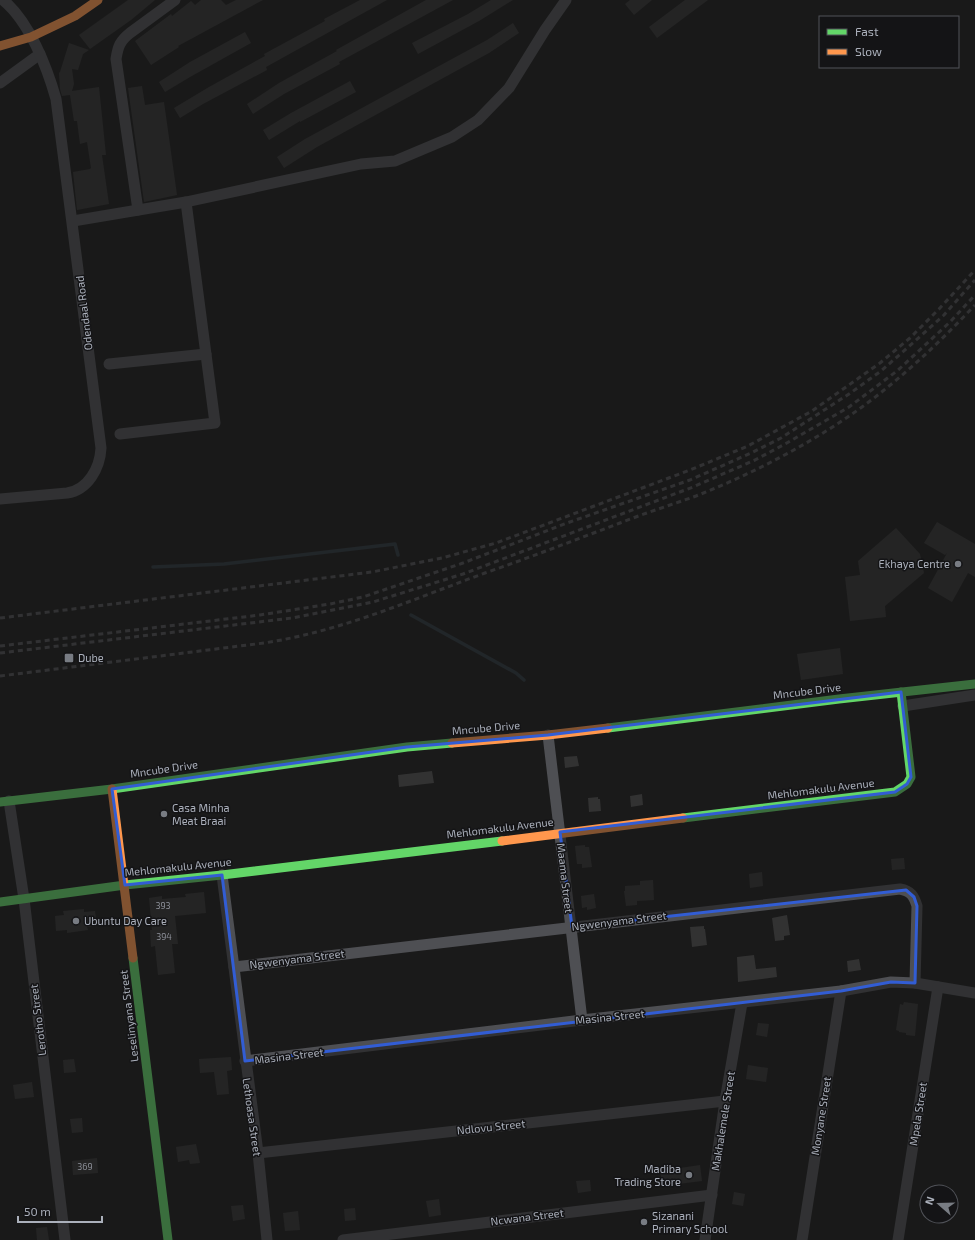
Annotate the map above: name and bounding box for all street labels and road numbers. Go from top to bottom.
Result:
street label: Odendaal Road [72,275,95,351]
street label: Mncube Drive [772,680,842,701]
street label: Mncube Drive [451,718,521,737]
street label: Mncube Drive [129,757,199,780]
street label: Mehlomakulu Avenue [767,775,875,802]
street label: Mehlomakulu Avenue [446,814,554,841]
street label: Maama Street [555,842,576,914]
street label: Mehlomakulu Avenue [124,854,232,879]
street label: Ngwenyama Street [571,908,667,933]
street label: Ngwenyama Street [249,946,345,971]
street label: Leselinyana Street [116,969,141,1063]
street label: Lerotho Street [27,984,48,1057]
street label: Masina Street [575,1006,645,1027]
street label: Masina Street [254,1045,324,1066]
street label: Makhalemele Street [708,1070,737,1172]
street label: Monyane Street [808,1076,833,1156]
street label: Lethoasa Street [241,1077,264,1157]
street label: Mpela Street [906,1081,929,1147]
street label: Ndlovu Street [456,1116,526,1137]
street label: Ncwana Street [490,1206,564,1227]

